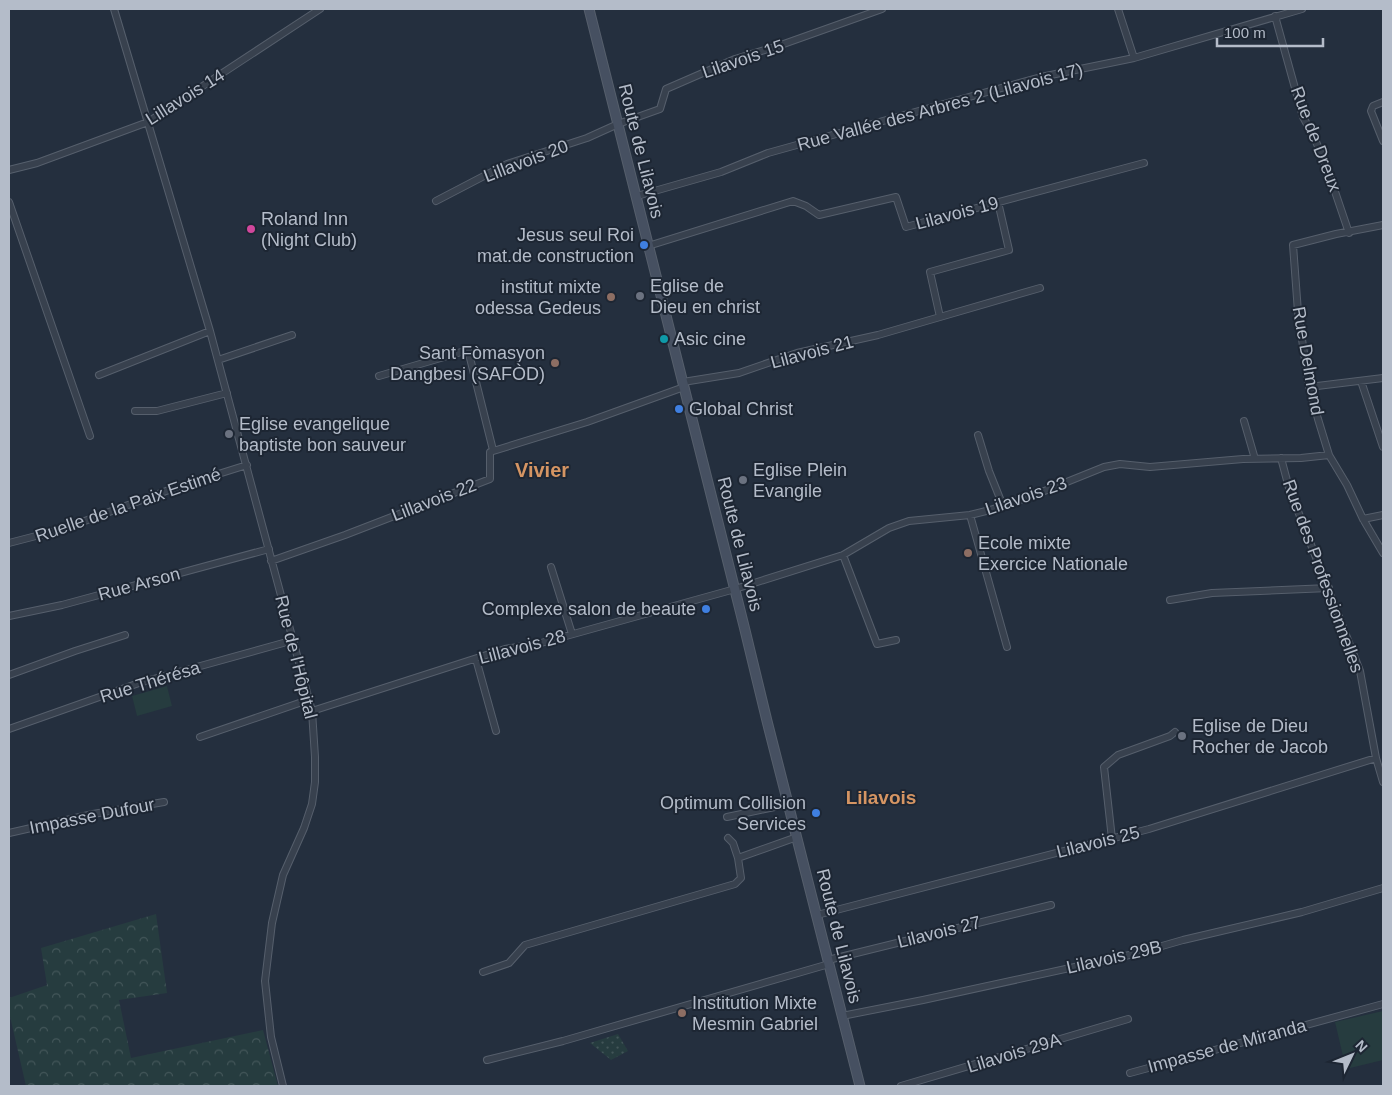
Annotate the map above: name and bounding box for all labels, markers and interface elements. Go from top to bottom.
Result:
scale bar [1217,15,1323,47]
text: 100 m [1224,24,1266,41]
street label: Lilavois 15 [700,36,786,82]
street label: Rue Vallée des Arbres 2 (Lilavois 17) [795,59,1085,155]
street label: Lillavois 14 [142,65,228,129]
street label: Route de Lilavois [615,82,667,220]
street label: Rue de Dreux [1287,84,1345,194]
street label: Lillavois 20 [481,136,571,186]
street label: Lilavois 19 [913,192,1001,234]
place label: Roland Inn (Night Club) [261,209,357,250]
marker: Roland Inn (Night Club) [245,223,257,235]
place label: Jesus seul Roi mat.de construction [477,225,634,266]
marker: Jesus seul Roi mat.de construction [638,239,650,251]
place label: Eglise de Dieu en christ [650,276,760,317]
place label: institut mixte odessa Gedeus [475,277,601,318]
marker: Eglise de Dieu en christ [634,290,646,302]
marker: institut mixte odessa Gedeus [605,291,617,303]
street label: Rue Delmond [1289,305,1327,417]
place label: Asic cine [674,329,746,349]
street label: Lilavois 21 [768,331,856,373]
marker: Asic cine [658,333,670,345]
place label: Sant Fòmasyon Dangbesi (SAFÒD) [390,343,545,384]
marker: Sant Fòmasyon Dangbesi (SAFÒD) [549,357,561,369]
place label: Global Christ [689,399,793,419]
marker: Global Christ [673,403,685,415]
place label: Eglise evangelique baptiste bon sauveur [239,414,406,455]
marker: Eglise evangelique baptiste bon sauveur [223,428,235,440]
district label: Vivier [515,459,569,481]
place label: Eglise Plein Evangile [753,460,847,501]
street label: Ruelle de la Paix Estimé [33,464,223,546]
street label: Lilavois 23 [983,473,1069,519]
marker: Eglise Plein Evangile [737,474,749,486]
street label: Lillavois 22 [389,475,479,525]
street label: Route de Lilavois [714,475,766,613]
street label: Rue des Professionnelles [1279,477,1367,675]
place label: Ecole mixte Exercice Nationale [978,533,1128,574]
marker: Ecole mixte Exercice Nationale [962,547,974,559]
street label: Rue Arson [96,563,182,605]
street label: Rue de l'Hôpital [271,593,321,721]
place label: Complexe salon de beaute [482,599,696,619]
marker: Complexe salon de beaute [700,603,712,615]
street label: Lillavois 28 [476,626,568,668]
street label: Rue Thérésa [97,657,203,707]
place label: Eglise de Dieu Rocher de Jacob [1192,716,1328,757]
marker: Eglise de Dieu Rocher de Jacob [1176,730,1188,742]
district label: Lilavois [846,787,916,808]
place label: Optimum Collision Services [660,793,806,834]
street label: Impasse Dufour [28,794,156,838]
marker: Optimum Collision Services [810,807,822,819]
street label: Lilavois 25 [1054,822,1142,862]
street label: Route de Lilavois [813,867,865,1005]
street label: Lilavois 27 [895,912,983,952]
street label: Lilavois 29B [1064,936,1164,978]
place label: Institution Mixte Mesmin Gabriel [692,993,818,1034]
marker: Institution Mixte Mesmin Gabriel [676,1007,688,1019]
street label: Impasse de Miranda [1146,1015,1309,1077]
street label: Lilavois 29A [965,1029,1063,1077]
north arrow [1327,1030,1377,1080]
text: N [1352,1037,1371,1055]

